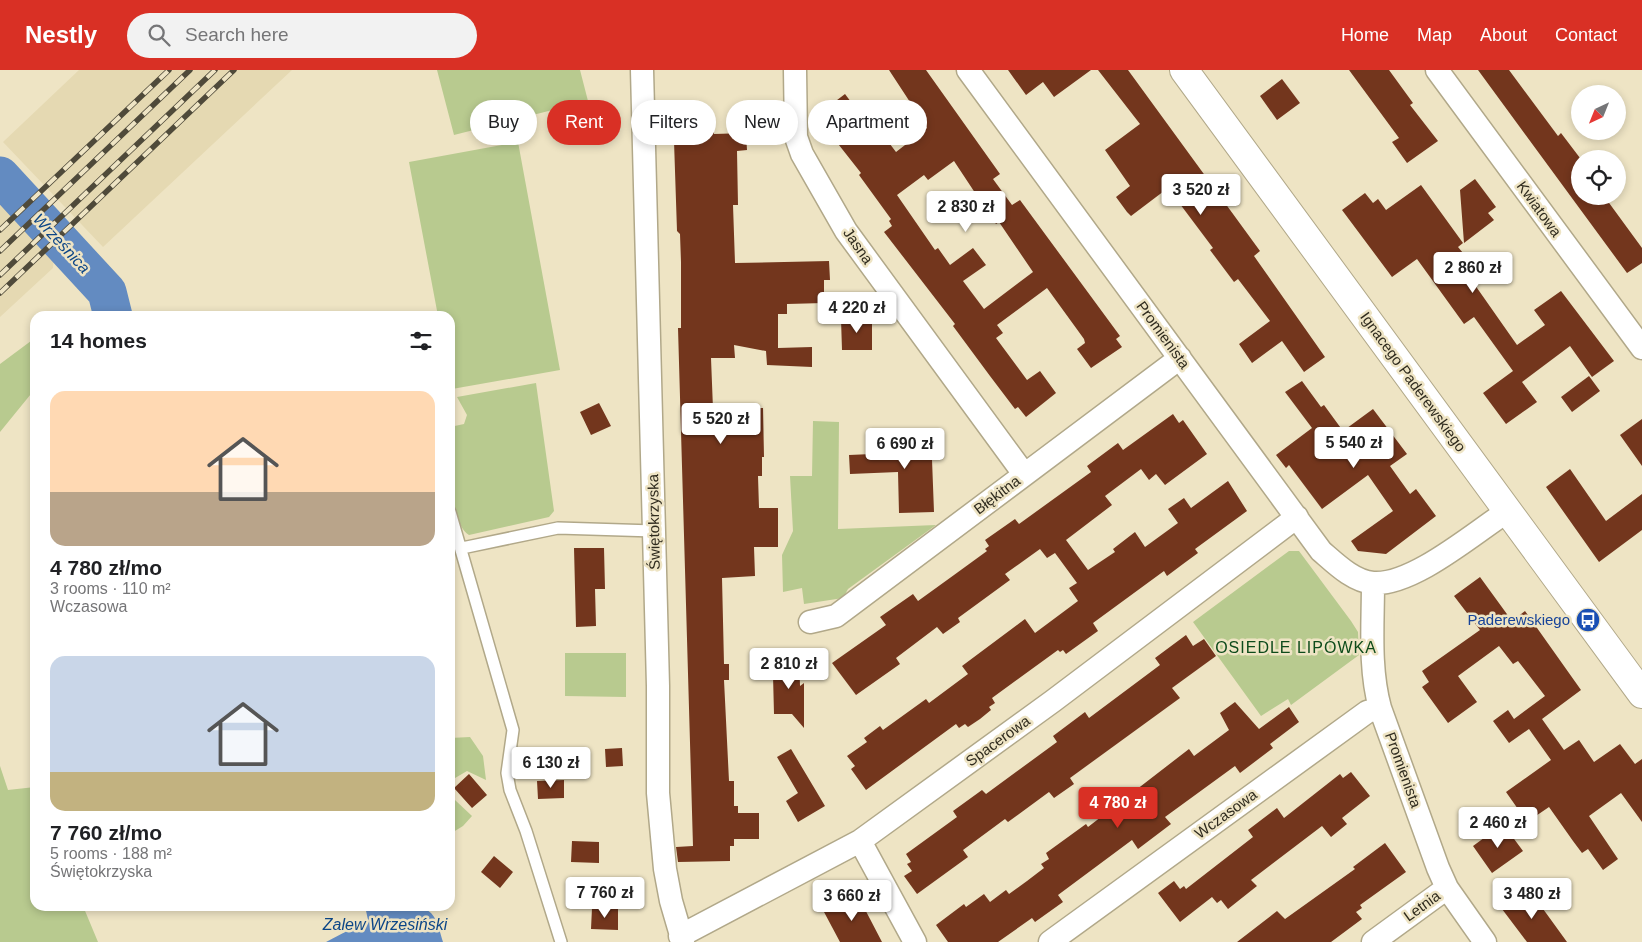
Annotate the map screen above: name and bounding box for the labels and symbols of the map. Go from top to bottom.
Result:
north arrow [1571,85,1626,140]
pin: 3 520 zł [1149,174,1253,216]
street label: Kwiatowa [1514,178,1566,240]
pin: 2 830 zł [914,190,1018,233]
water label: Wrześnica [30,210,93,277]
street label: Jasna [840,224,877,268]
pin: 2 860 zł [1421,252,1525,294]
pin: 4 220 zł [805,292,909,334]
street label: Promienista [1133,298,1194,372]
street label: Ignacego Paderewskiego [1357,309,1470,455]
pin: 5 520 zł [669,402,773,445]
pin: 5 540 zł [1302,426,1406,469]
pin: 6 690 zł [853,428,957,470]
street label: Błękitna [970,471,1024,517]
street label: Świętokrzyska [644,473,663,570]
bus stop icon: Paderewskiego [1575,607,1601,633]
place label: Paderewskiego [1467,611,1570,628]
district label: OSIEDLE LIPÓWKA [1215,638,1377,656]
pin: 2 810 zł [737,648,841,690]
street label: Spacerowa [962,711,1034,770]
street label: Promienista [1382,730,1425,811]
pin: 6 130 zł [499,746,603,789]
street label: Wczasowa [1191,785,1261,842]
pin: 4 780 zł [1066,786,1170,829]
pin: 2 460 zł [1446,806,1550,849]
pin: 7 760 zł [553,876,657,919]
pin: 3 480 zł [1480,878,1584,920]
pin: 3 660 zł [800,880,904,922]
street label: Letnia [1400,886,1444,924]
water label: Zalew Wrzesiński [322,916,448,933]

